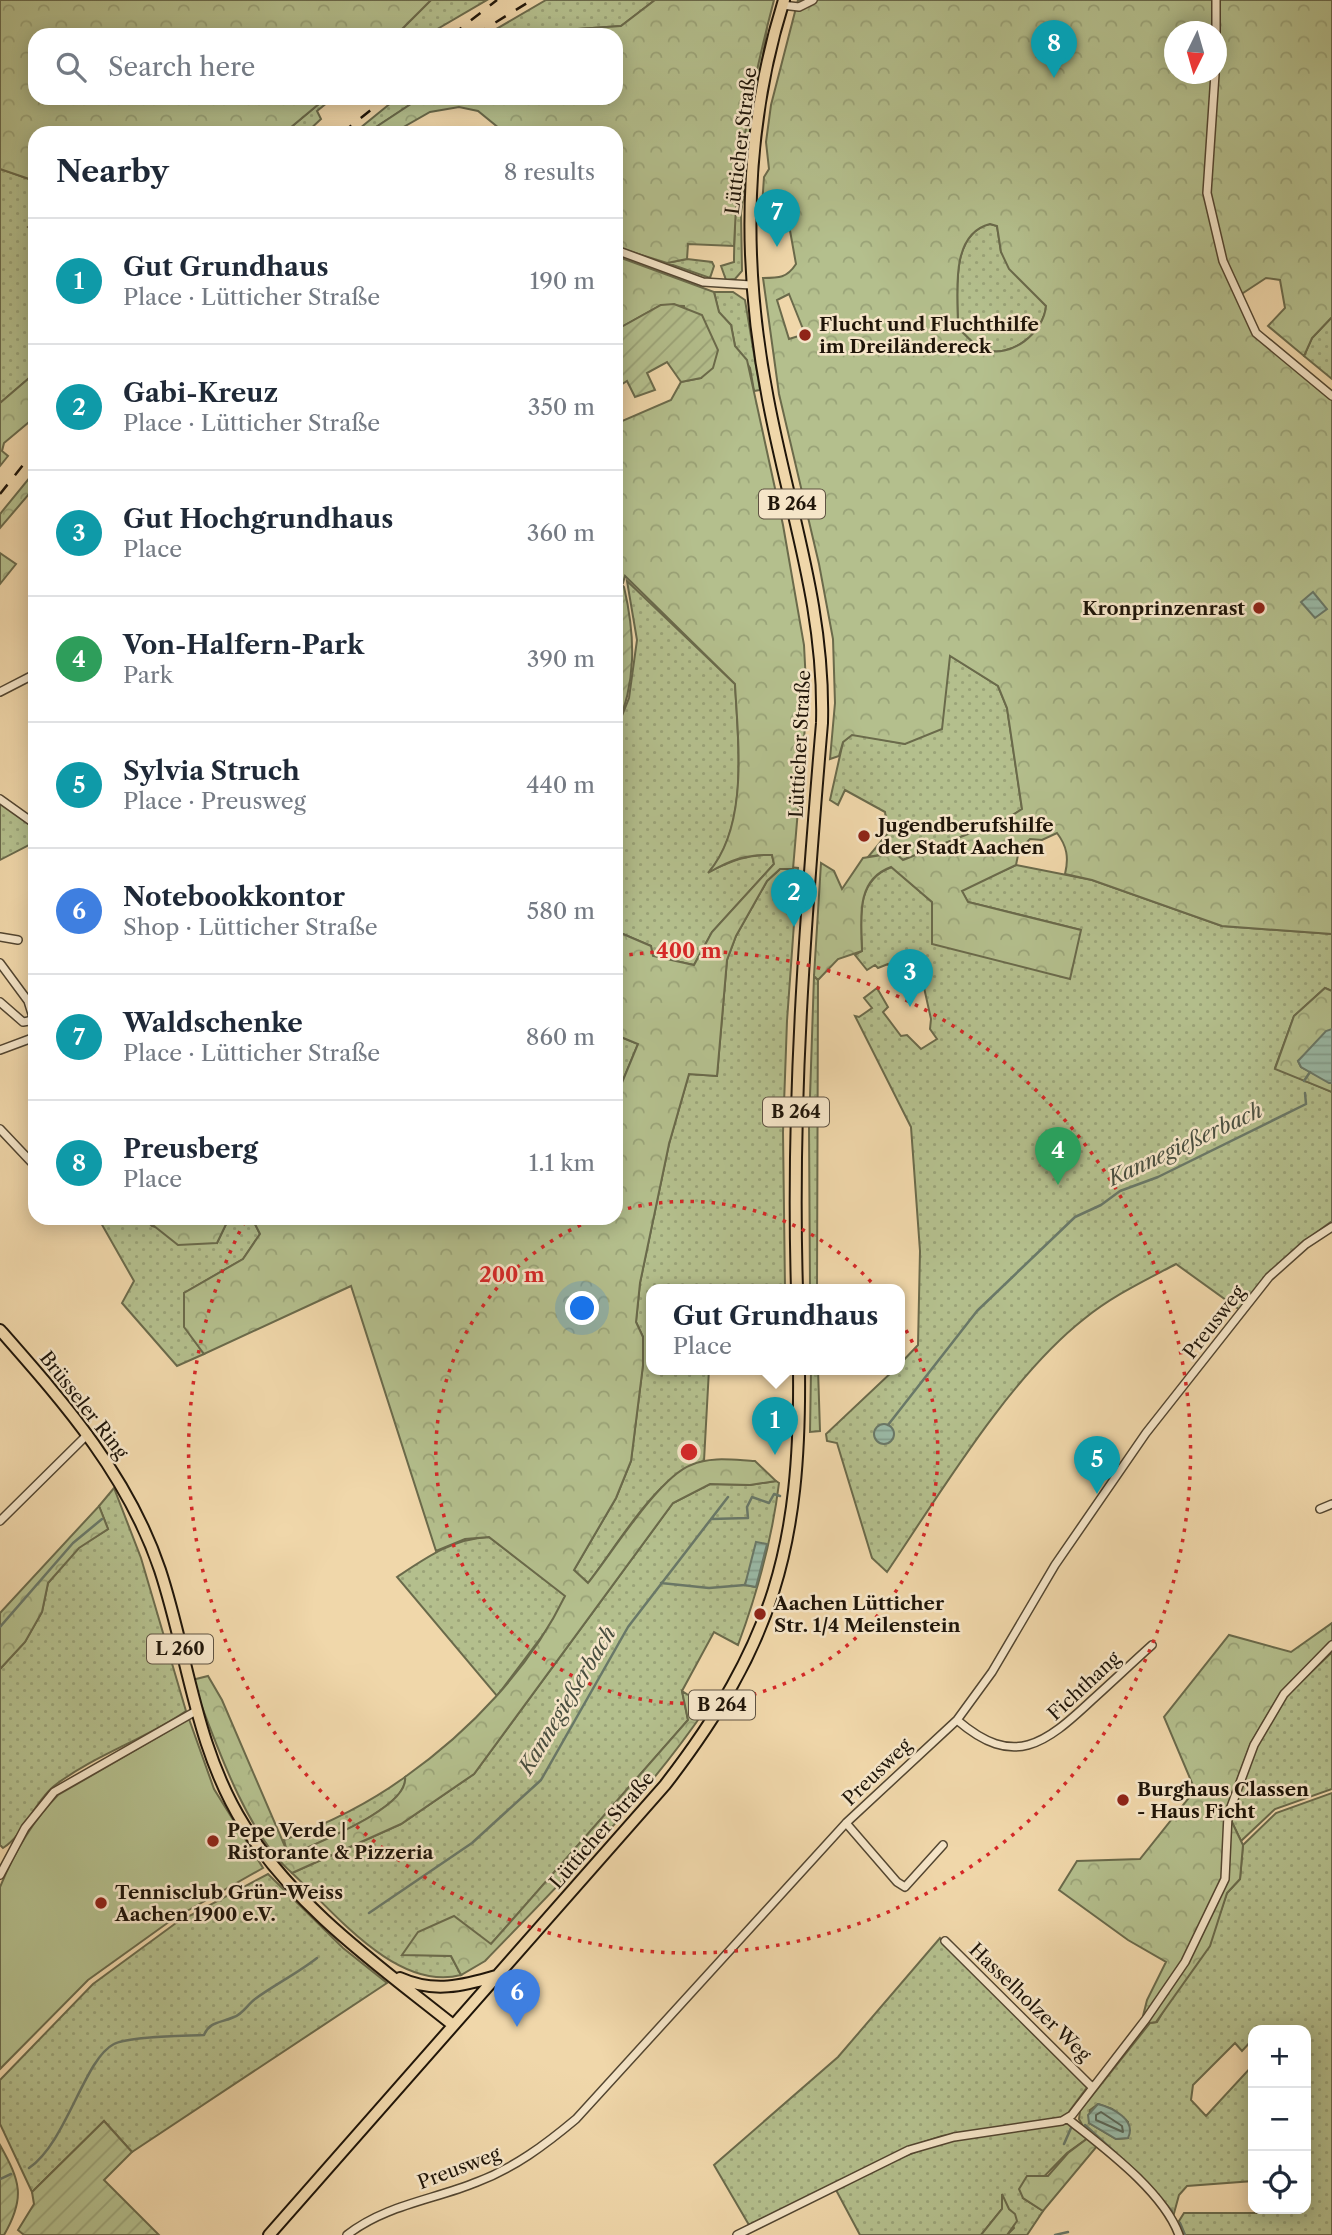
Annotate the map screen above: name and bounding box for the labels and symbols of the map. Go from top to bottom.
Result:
pin: 8 [1031,20,1077,78]
north arrow [1164,21,1227,84]
street label: Lütticher Straße [721,66,761,216]
pin: 7 [754,189,800,247]
place label: Flucht und Fluchthilfe im Dreiländereck [819,313,1039,358]
marker: Flucht und Fluchthilfe im Dreiländereck [797,327,813,343]
road number: B 264 [759,490,825,518]
place label: Kronprinzenrast [1082,597,1245,620]
marker: Kronprinzenrast [1251,600,1267,616]
street label: Lütticher Straße [785,669,815,819]
place label: Jugendberufshilfe der Stadt Aachen [875,814,1054,859]
marker: Jugendberufshilfe der Stadt Aachen [856,828,872,844]
pin: 2 [771,869,817,927]
text: 400 m [656,938,722,963]
pin: 3 [887,949,933,1007]
water label: Kannegießerbach [1102,1097,1266,1192]
road number: B 264 [763,1098,829,1126]
pin: 4 [1035,1127,1081,1185]
text: 200 m [479,1262,545,1287]
street label: Preusweg [1178,1280,1250,1363]
your location [565,1291,599,1325]
street label: Brüsseler Ring [35,1347,134,1464]
pin: 1 [752,1397,798,1455]
pin: 5 [1074,1436,1120,1494]
centre of rings [677,1440,701,1464]
place label: Aachen Lütticher Str. 1/4 Meilenstein [773,1592,961,1637]
marker: Aachen Lütticher Str. 1/4 Meilenstein [752,1606,768,1622]
water label: Kannegießerbach [512,1622,621,1780]
road number: L 260 [147,1634,213,1664]
street label: Fichthang [1043,1646,1126,1725]
road number: B 264 [689,1690,755,1720]
street label: Preusweg [838,1733,917,1810]
street label: Lütticher Straße [545,1767,659,1893]
place label: Burghaus Classen - Haus Ficht [1137,1778,1309,1823]
marker: Burghaus Classen - Haus Ficht [1115,1792,1131,1808]
place label: Pepe Verde | Ristorante & Pizzeria [227,1819,435,1864]
marker: Pepe Verde | Ristorante & Pizzeria [205,1833,221,1849]
place label: Tennisclub Grün-Weiss Aachen 1900 e.V. [114,1881,343,1926]
marker: Tennisclub Grün-Weiss Aachen 1900 e.V. [93,1895,109,1911]
street label: Hasselholzer Weg [964,1938,1096,2067]
pin: 6 [494,1969,540,2027]
street label: Preusweg [414,2141,504,2194]

